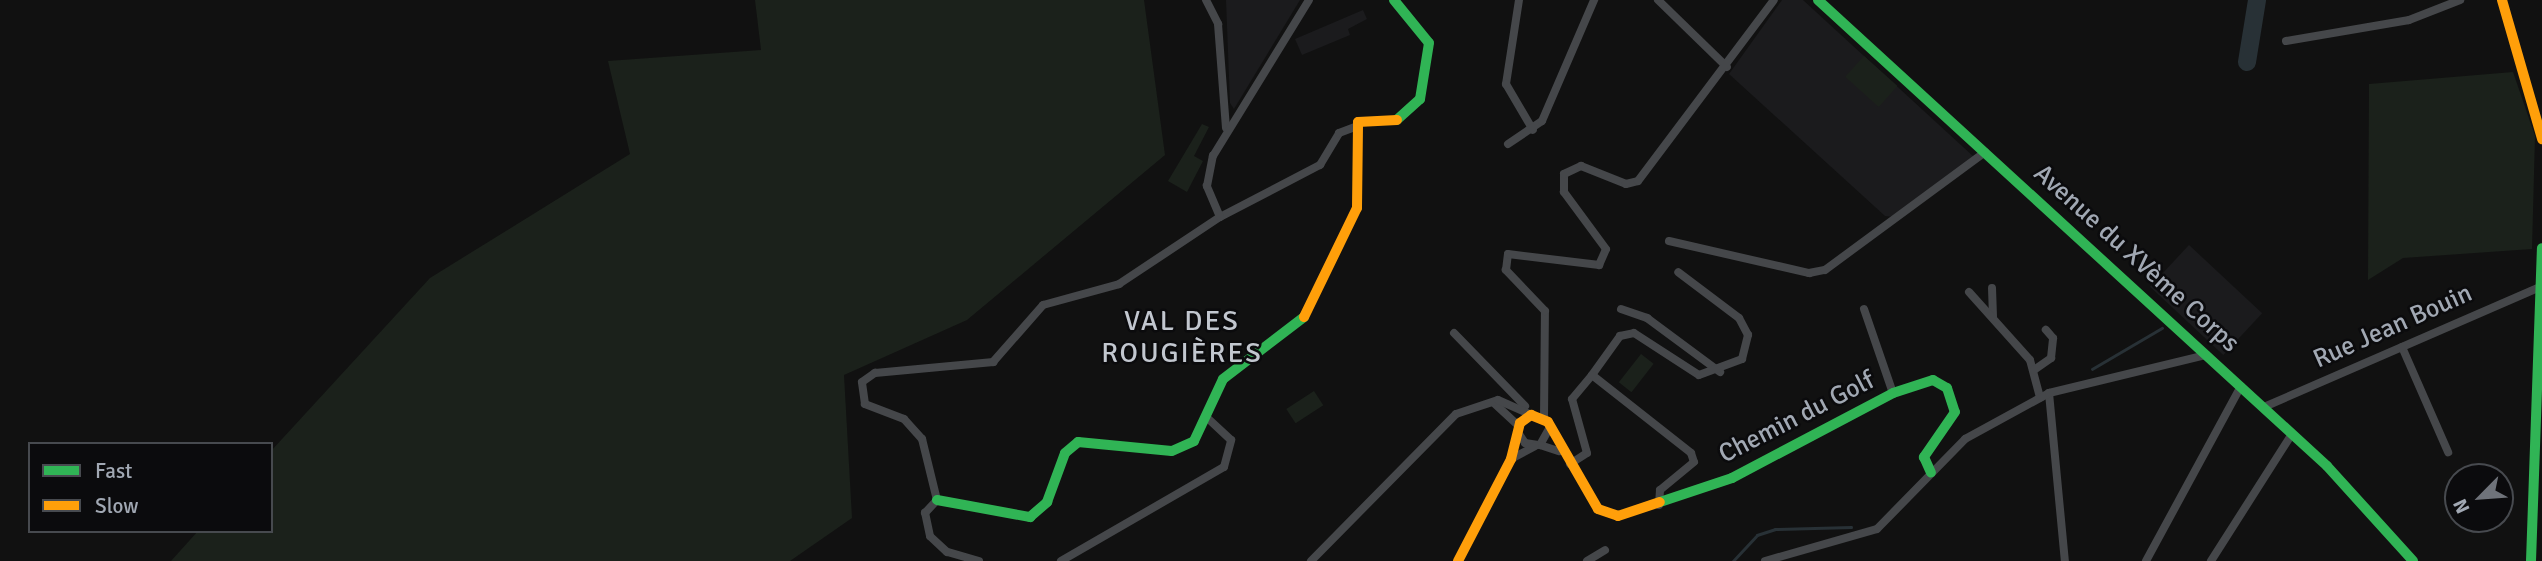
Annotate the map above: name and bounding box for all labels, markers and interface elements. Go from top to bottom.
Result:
street label: Avenue du XVème Corps [2027,158,2245,360]
street label: Rue Jean Bouin [2309,278,2477,376]
district label: VAL DES ROUGIÈRES [1102,304,1262,370]
street label: Chemin du Golf [1714,365,1880,471]
legend [28,442,273,533]
text: Fast [95,458,132,484]
north arrow [2444,463,2514,533]
text: Slow [95,493,139,519]
text: N [2448,495,2475,517]

